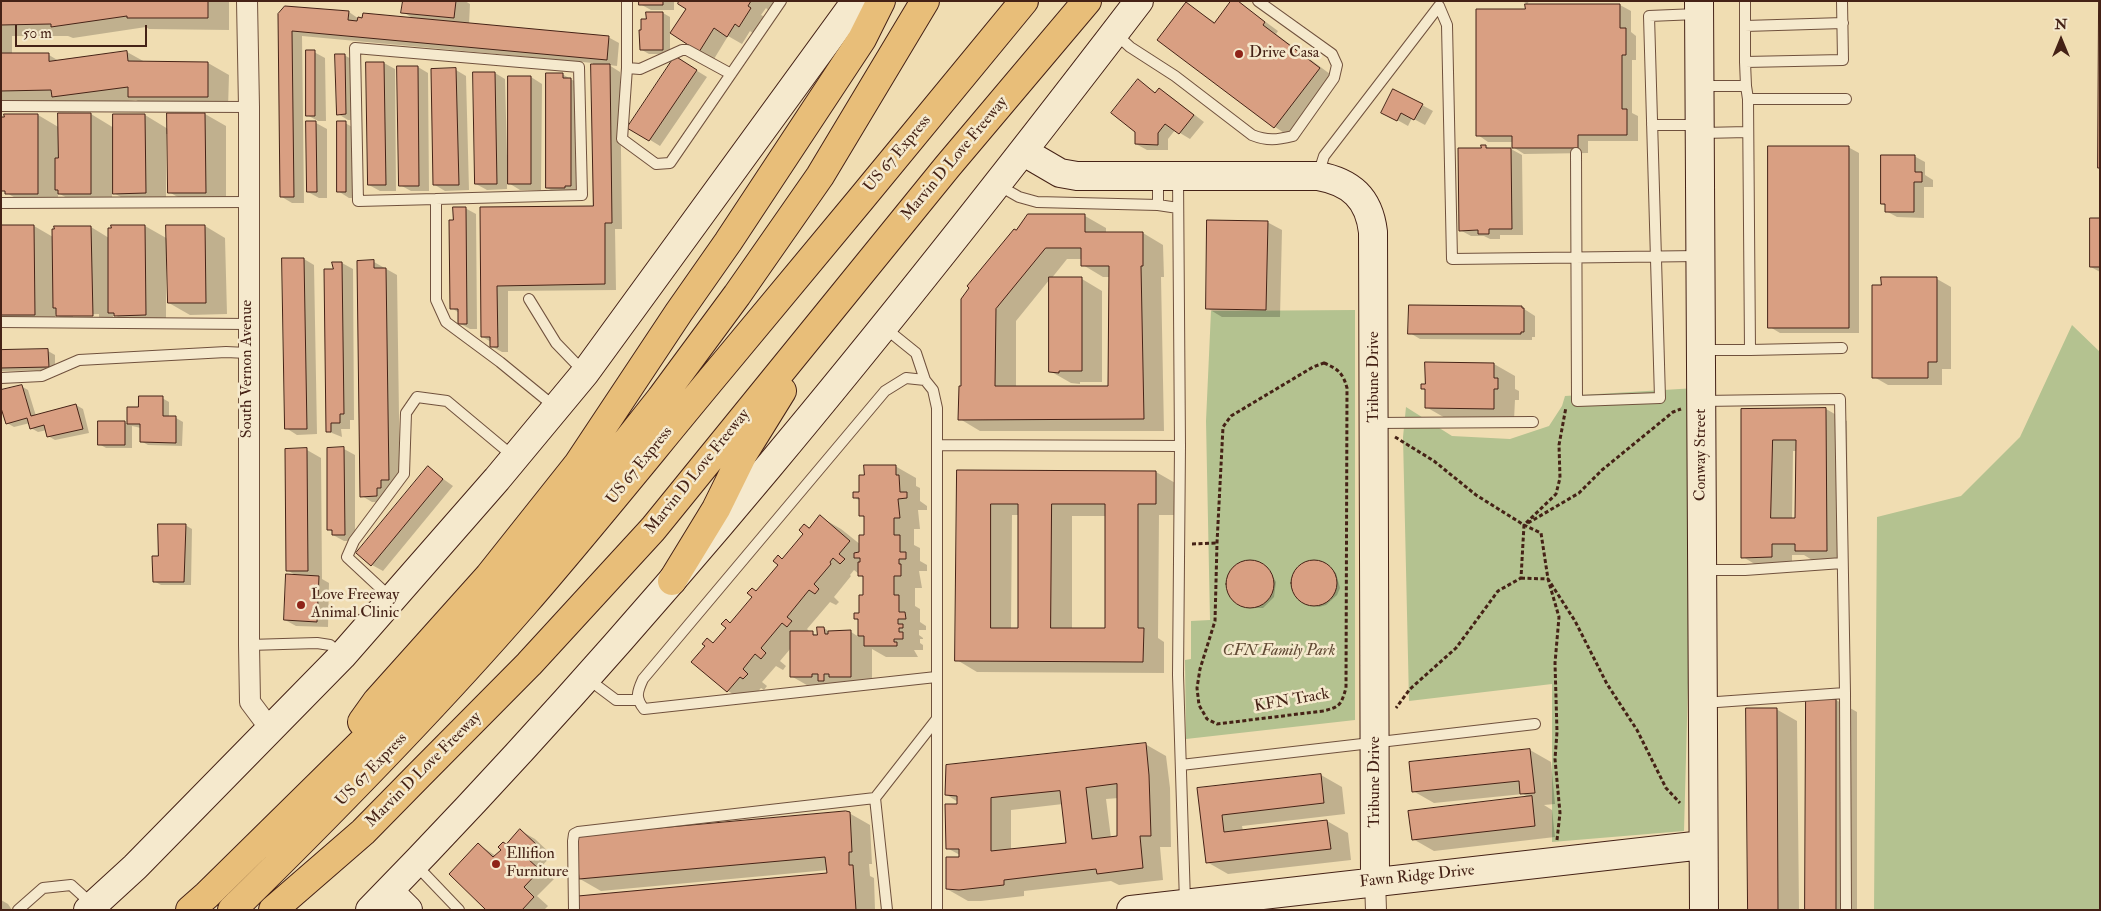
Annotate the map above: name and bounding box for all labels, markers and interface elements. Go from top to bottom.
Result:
scale bar [18,15,150,47]
north arrow [2036,15,2086,65]
text: N [2055,16,2067,33]
text: 50 m [23,24,52,43]
place label: Drive Casa [1249,44,1319,64]
marker: Drive Casa [1233,48,1245,60]
street label: Marvin D Love Freeway [898,93,1012,225]
street label: US 67 Express [860,112,936,196]
street label: South Vernon Avenue [238,300,258,438]
street label: Tribune Drive [1365,331,1385,423]
street label: Marvin D Love Freeway [642,406,754,538]
street label: Conway Street [1692,409,1712,501]
street label: US 67 Express [603,423,677,509]
place label: Love Freeway Animal Clinic [311,586,399,624]
marker: Love Freeway Animal Clinic [295,599,307,611]
park label: CFN Family Park [1223,642,1335,662]
street label: KFN Track [1253,685,1331,717]
street label: Marvin D Love Freeway [362,708,486,832]
street label: US 67 Express [332,729,412,811]
street label: Tribune Drive [1366,736,1386,828]
place label: Ellifion Furniture [506,845,568,883]
marker: Ellifion Furniture [490,858,502,870]
street label: Fawn Ridge Drive [1359,861,1475,893]

